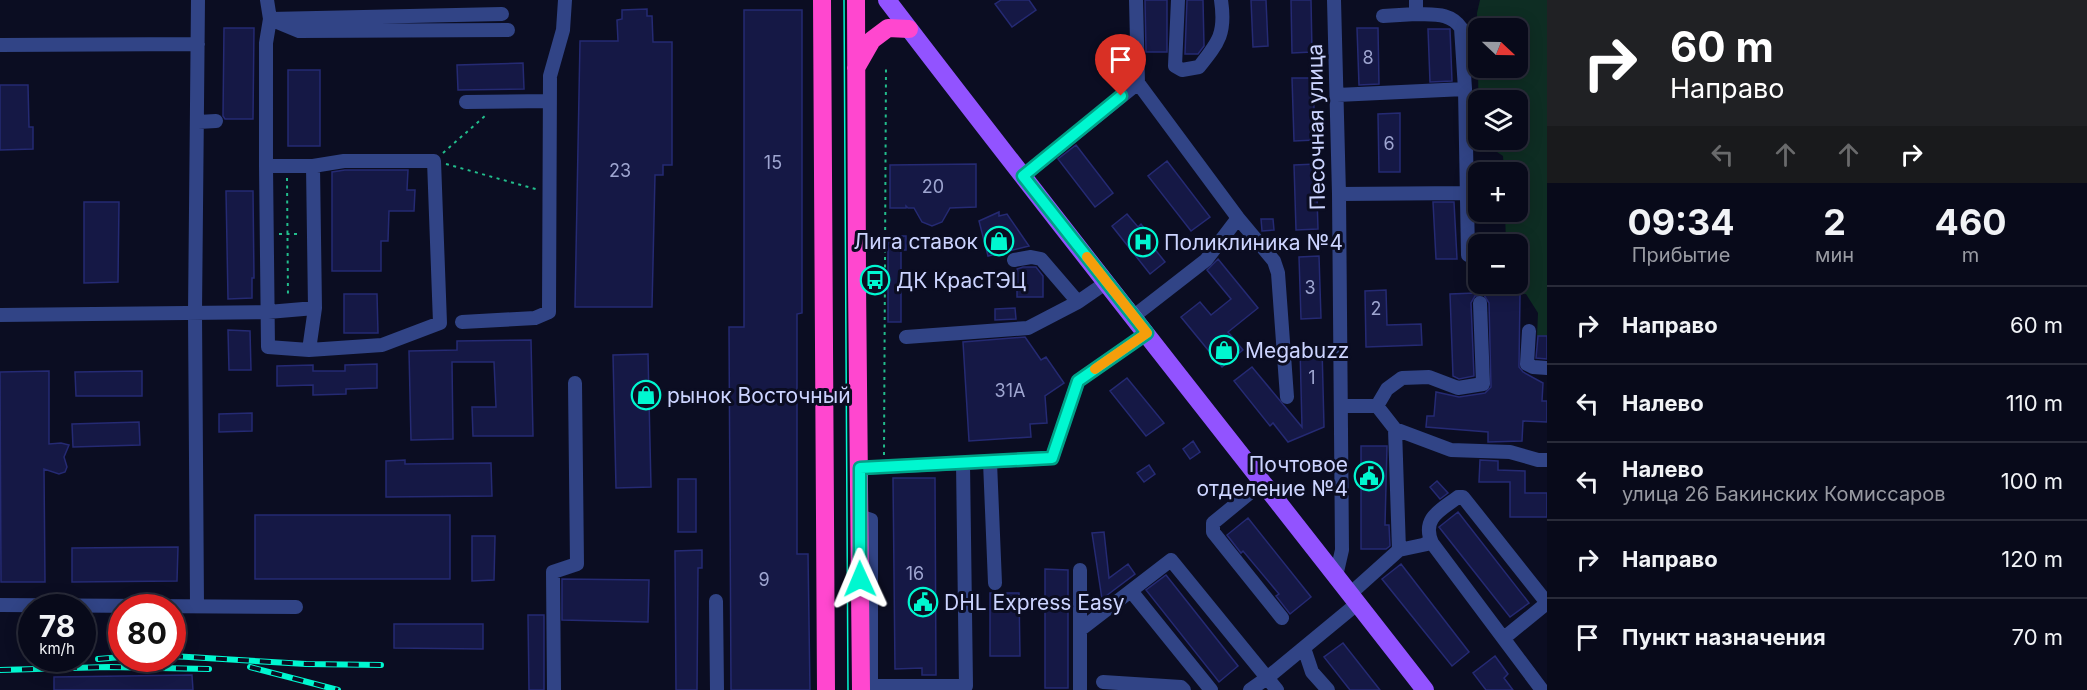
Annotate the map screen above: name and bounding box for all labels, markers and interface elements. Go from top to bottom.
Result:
north arrow [1468,18,1528,78]
map controls [1468,18,1528,294]
text: 60 m [1670,21,1774,72]
icon: right [1571,24,1649,102]
pin [1095,34,1146,96]
icon: arrive [1104,43,1137,76]
street label: Песочная улица [1302,44,1330,210]
house number: 8 [1362,47,1374,68]
text: Направо [1670,72,1785,105]
button: layers [1468,90,1528,150]
house number: 6 [1383,133,1395,154]
icon: left [1706,138,1739,171]
icon: ahead [1769,138,1802,171]
icon: ahead [1832,138,1865,171]
icon: right [1895,138,1928,171]
house number: 15 [764,152,782,173]
house number: 23 [609,160,631,181]
button: + [1468,162,1528,222]
house number: 20 [922,176,944,197]
text: 09:34 [1627,200,1735,244]
text: 2 [1823,200,1846,244]
text: 460 [1935,200,2007,244]
shop icon: Лига ставок [983,225,1015,257]
hospital icon: Поликлиника №4 [1127,226,1159,258]
place label: Лига ставок [854,229,979,254]
place label: Поликлиника №4 [1164,230,1343,255]
button: − [1468,234,1528,294]
text: Прибытие [1632,243,1730,267]
text: мин [1815,243,1854,267]
text: m [1962,243,1979,267]
bus stop icon: ДК КрасТЭЦ [859,264,891,296]
place label: ДК КрасТЭЦ [896,268,1026,293]
house number: 3 [1304,277,1316,298]
house number: 2 [1371,298,1381,319]
icon: right [1571,309,1604,342]
text: Направо [1622,312,1718,338]
text: 60 m [2010,312,2063,338]
shop icon: Megabuzz [1208,334,1240,366]
place label: Megabuzz [1245,338,1349,363]
house number: 1 [1308,367,1316,388]
shop icon: рынок Восточный [630,379,662,411]
house number: 31А [995,380,1025,401]
place label: рынок Восточный [667,383,851,408]
icon: left [1571,387,1604,420]
text: Налево [1622,390,1704,416]
text: 110 m [2006,390,2063,416]
place label: Почтовое отделение №4 [1196,452,1348,501]
text: Налево [1622,456,1704,482]
public building icon: Почтовое отделение №4 [1353,460,1385,492]
icon: left [1571,465,1604,498]
text: 100 m [2001,468,2063,494]
text: улица 26 Бакинских Комиссаров [1622,482,1946,506]
icon: right [1571,543,1604,576]
text: Направо [1622,546,1718,572]
text: 120 m [2001,546,2063,572]
position arrow [828,547,892,611]
house number: 16 [906,563,924,584]
house number: 9 [758,569,770,590]
public building icon: DHL Express Easy [907,586,939,618]
place label: DHL Express Easy [944,590,1125,615]
speed limit sign: 80 [108,594,186,672]
text: 78 [39,608,75,644]
icon: arrive [1571,621,1604,654]
text: Пункт назначения [1622,624,1826,650]
text: 70 m [2012,624,2063,650]
text: km/h [39,639,75,658]

